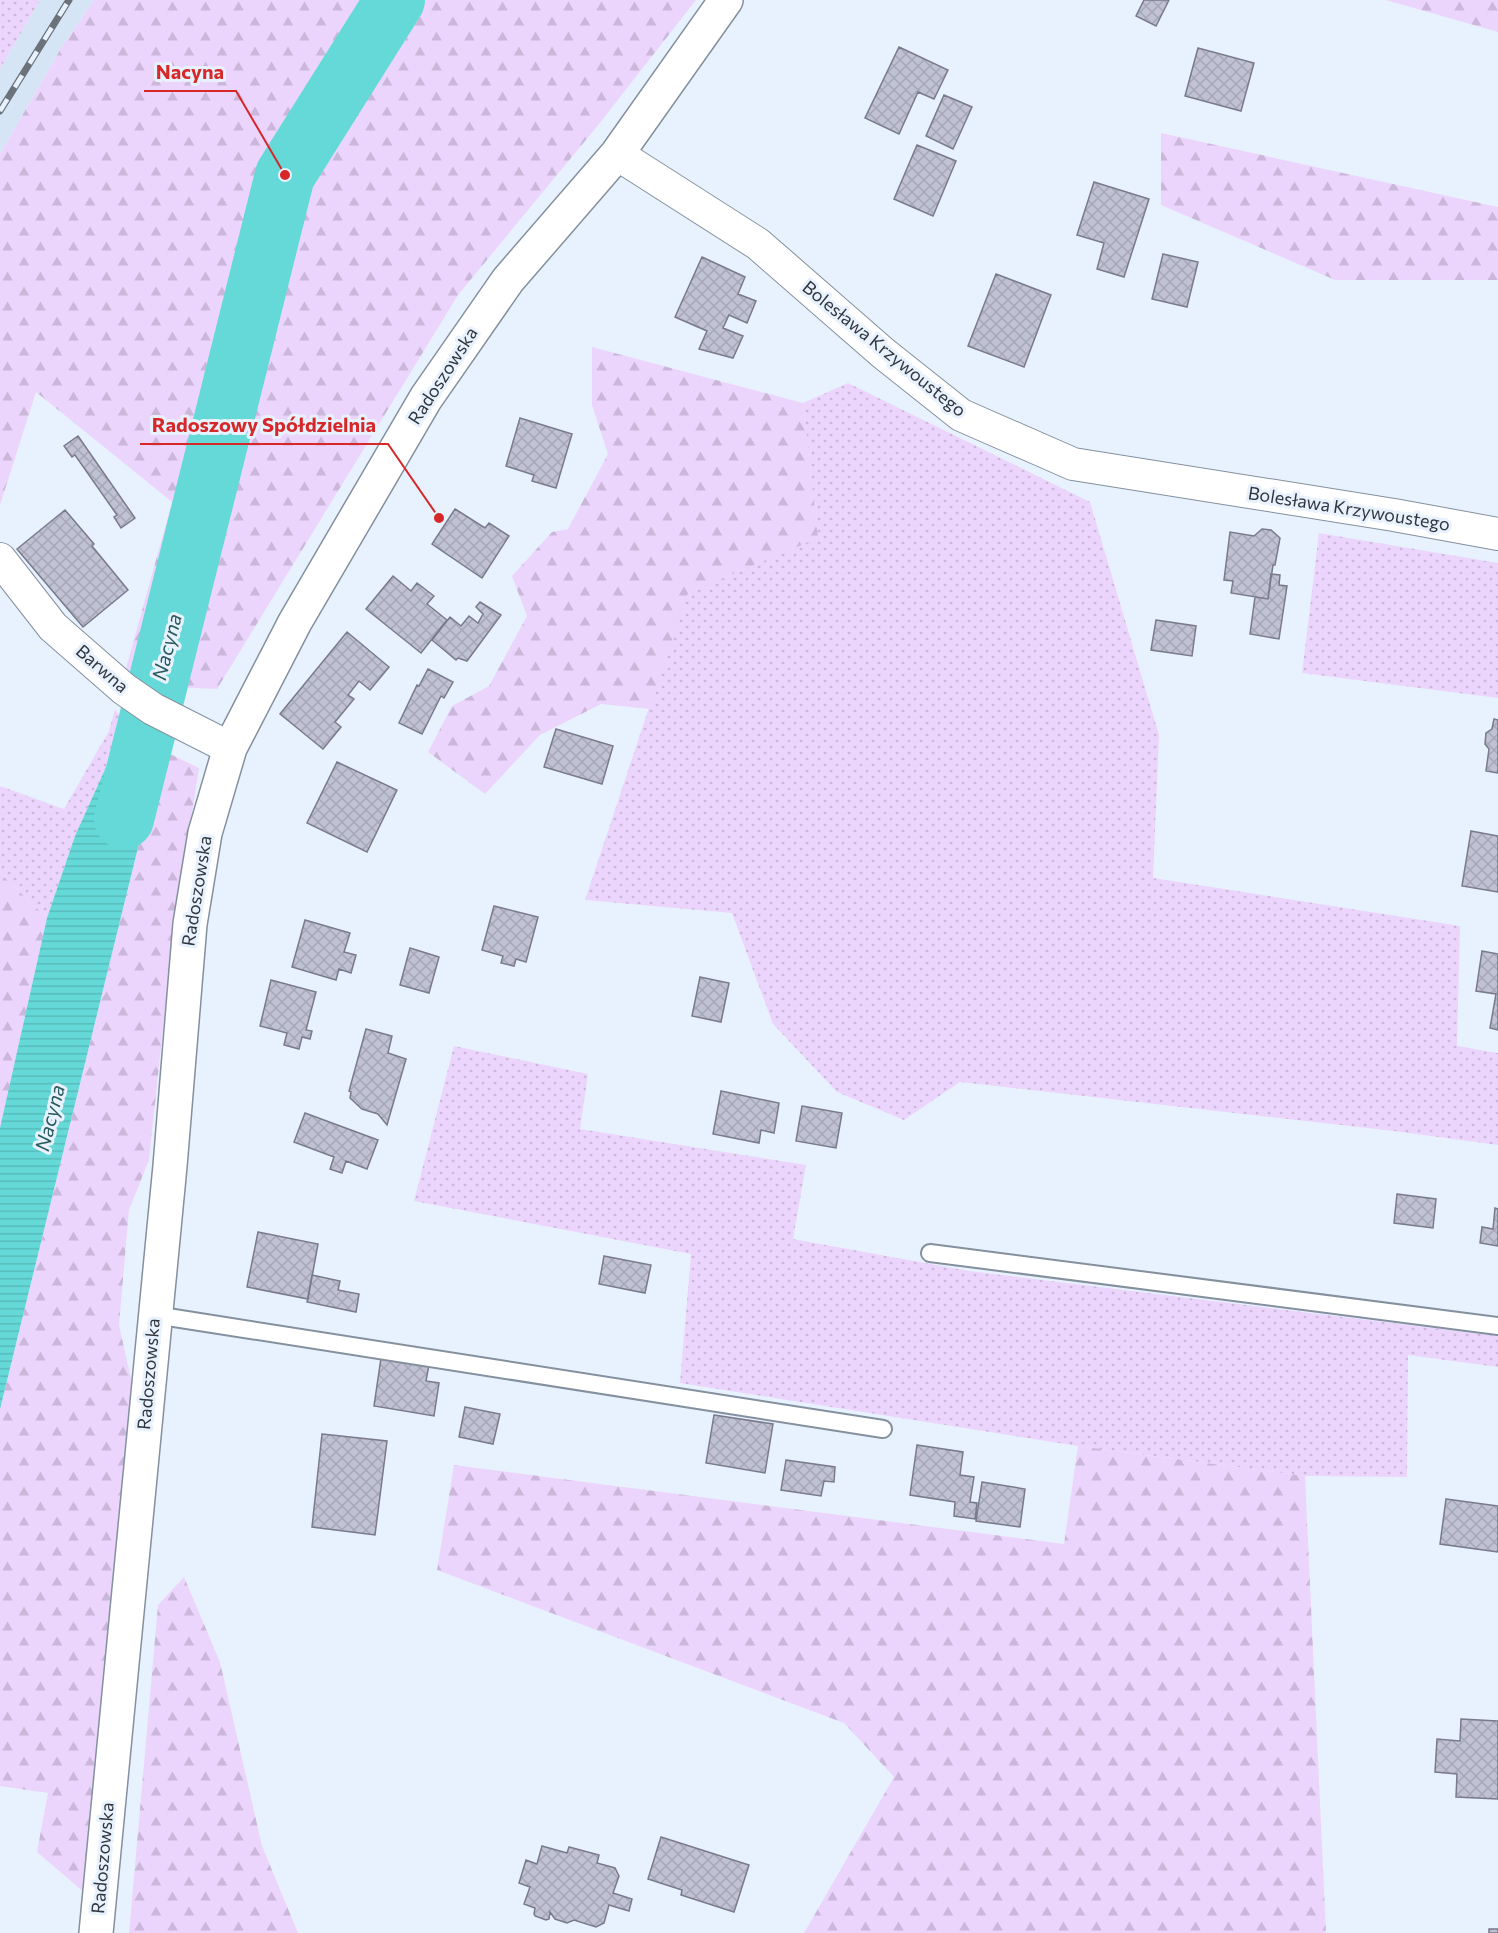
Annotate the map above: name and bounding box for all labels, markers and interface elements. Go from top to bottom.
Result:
callout: Nacyna [144,53,236,91]
text: Nacyna [156,59,224,83]
street label: Bolesława Krzywoustego [798,275,971,421]
street label: Radoszowska [403,323,482,428]
callout: Radoszowy Spółdzielnia [140,406,388,444]
text: Radoszowy Spółdzielnia [152,412,376,436]
street label: Bolesława Krzywoustego [1247,481,1452,535]
water label: Nacyna [146,611,186,683]
street label: Barwna [72,639,133,697]
street label: Radoszowska [176,834,216,948]
water label: Nacyna [29,1082,69,1154]
street label: Radoszowska [132,1317,164,1430]
street label: Radoszowska [86,1801,118,1914]

